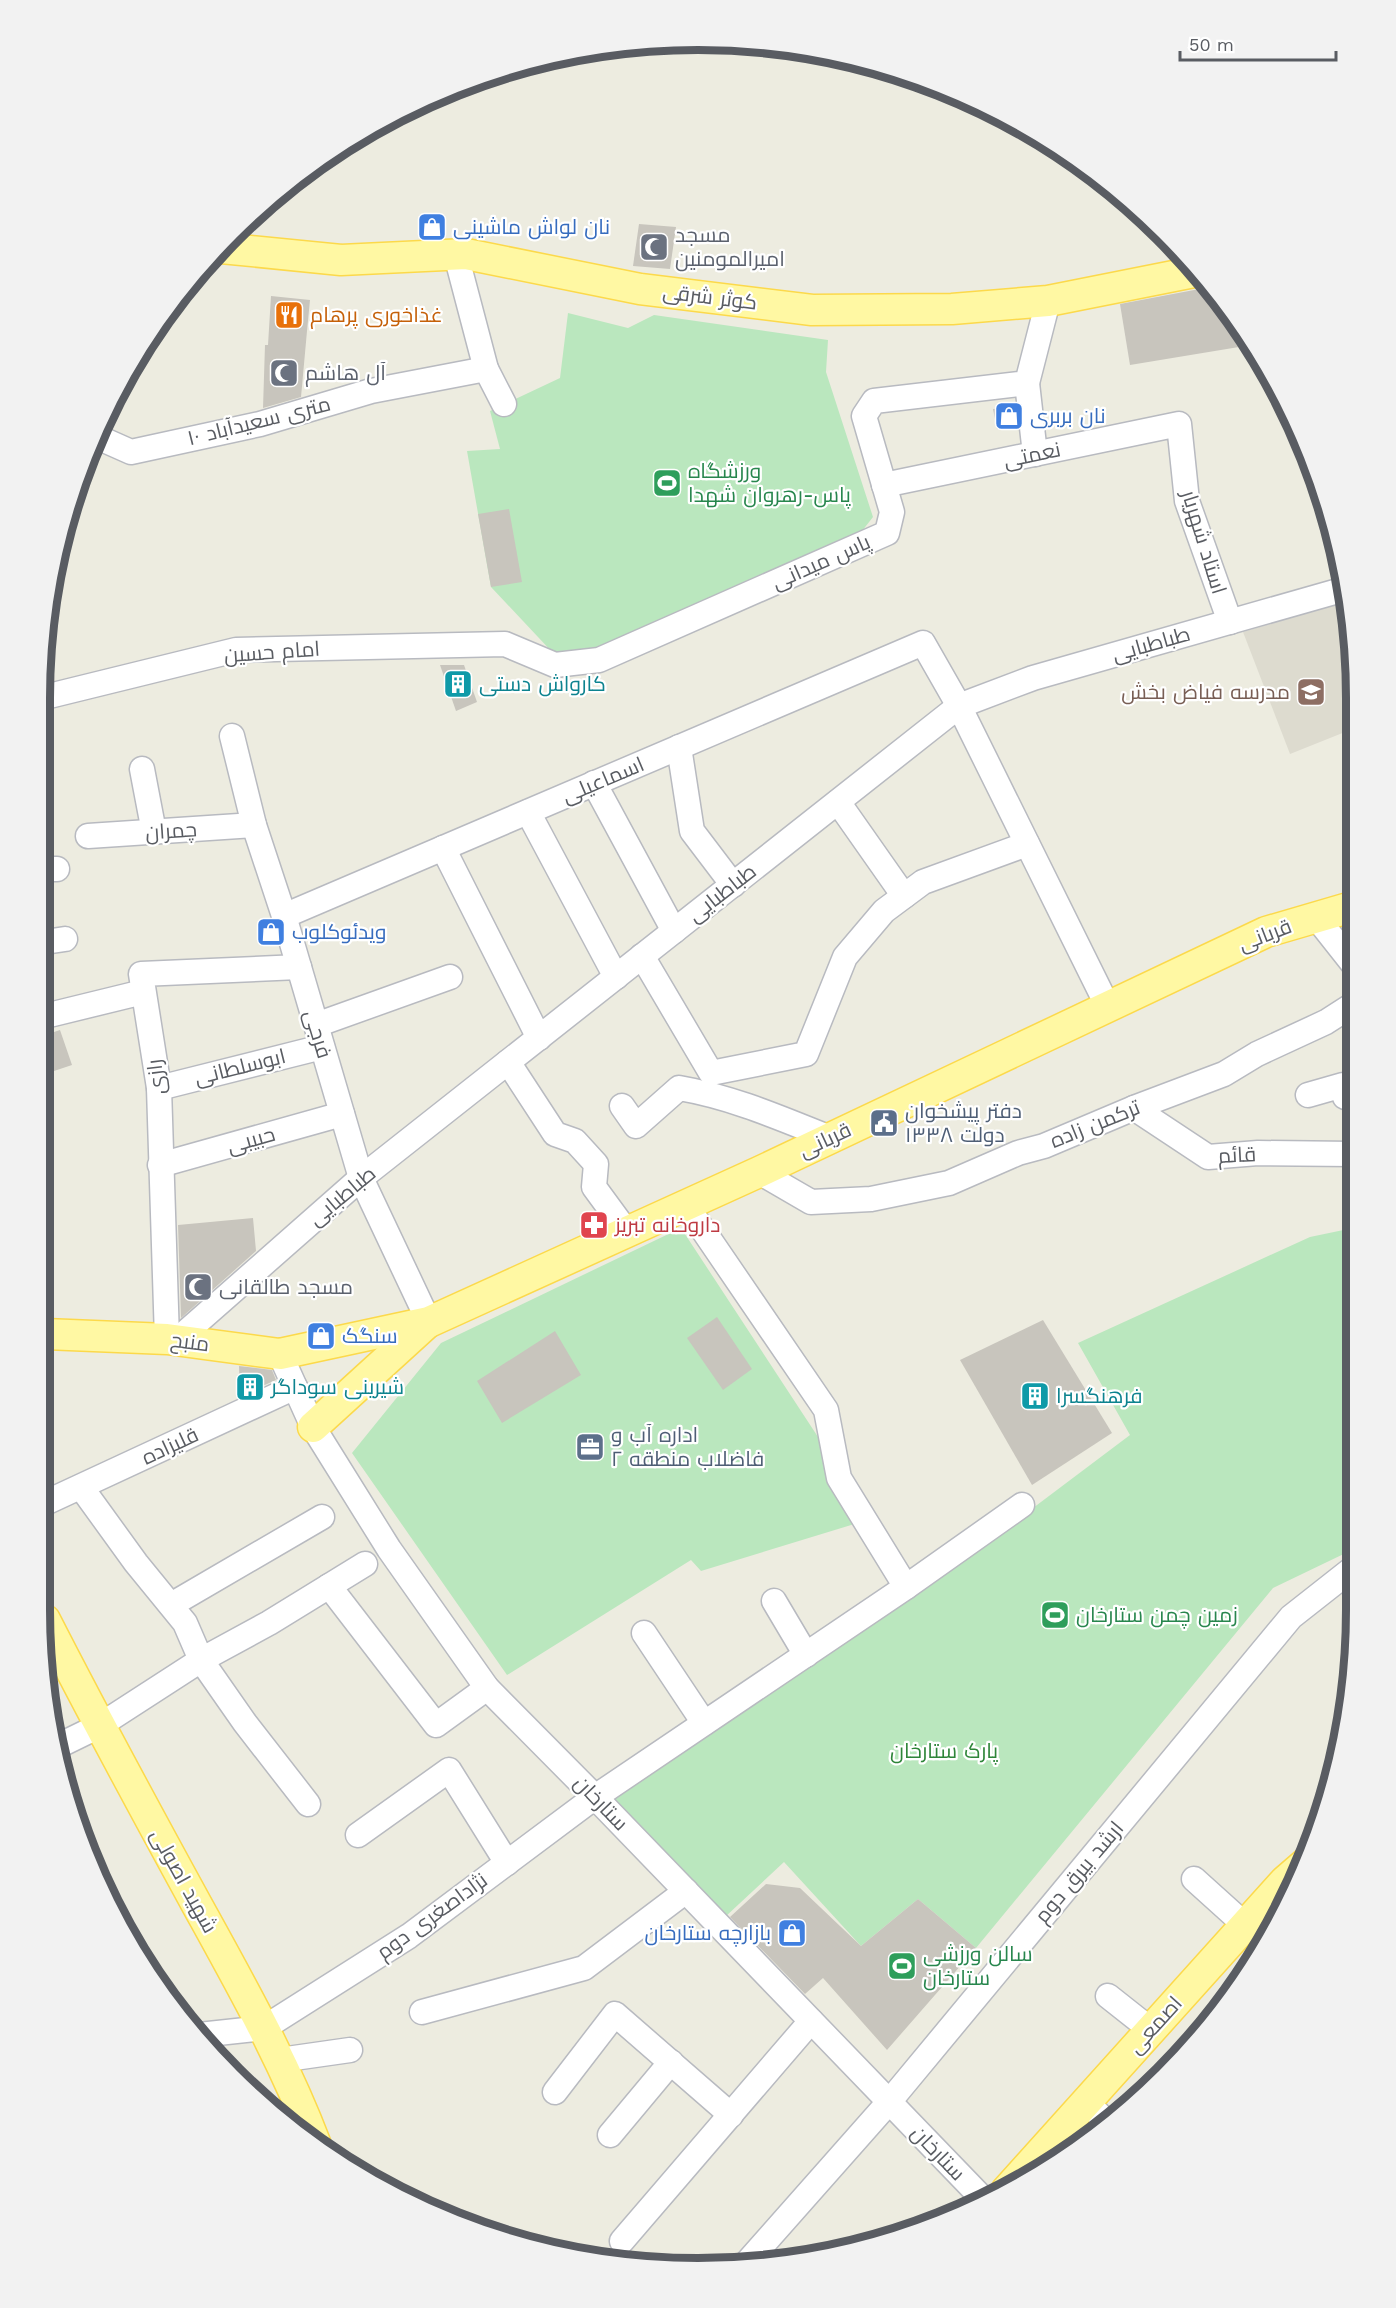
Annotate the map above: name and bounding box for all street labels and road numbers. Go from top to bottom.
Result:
street label: کوثر شرقی [661,278,759,316]
street label: ۱۰ متری سعیدآباد [185,391,333,451]
street label: نعمتی [1001,436,1063,474]
street label: استاد شهریار [1176,486,1232,597]
street label: پاس میدانی [768,529,875,596]
street label: طباطبایی [1109,620,1193,668]
street label: امام حسین [223,636,321,669]
street label: اسماعیلی [558,751,648,809]
street label: چمران [144,816,198,847]
street label: طباطبایی [682,858,762,928]
street label: قربانی [1235,913,1295,957]
street label: فرجی [298,1007,338,1061]
street label: ابوسلطانی [192,1043,288,1091]
street label: رازی [141,1058,171,1096]
street label: ترکمن زاده [1046,1094,1144,1154]
street label: قربانی [795,1117,855,1163]
street label: حبیبی [224,1121,278,1159]
street label: قائم [1217,1141,1257,1170]
street label: طباطبایی [303,1160,381,1232]
street label: منبح [169,1327,211,1358]
street label: قلیزاده [137,1422,202,1469]
street label: ستارخان [568,1770,634,1836]
street label: ارشد بیرق دوم [1029,1816,1130,1929]
street label: شهید اصولی [145,1824,223,1938]
street label: نژاداصغری دوم [371,1867,493,1966]
street label: اصمعی [1122,1991,1188,2059]
street label: ستارخان [905,2120,971,2186]

